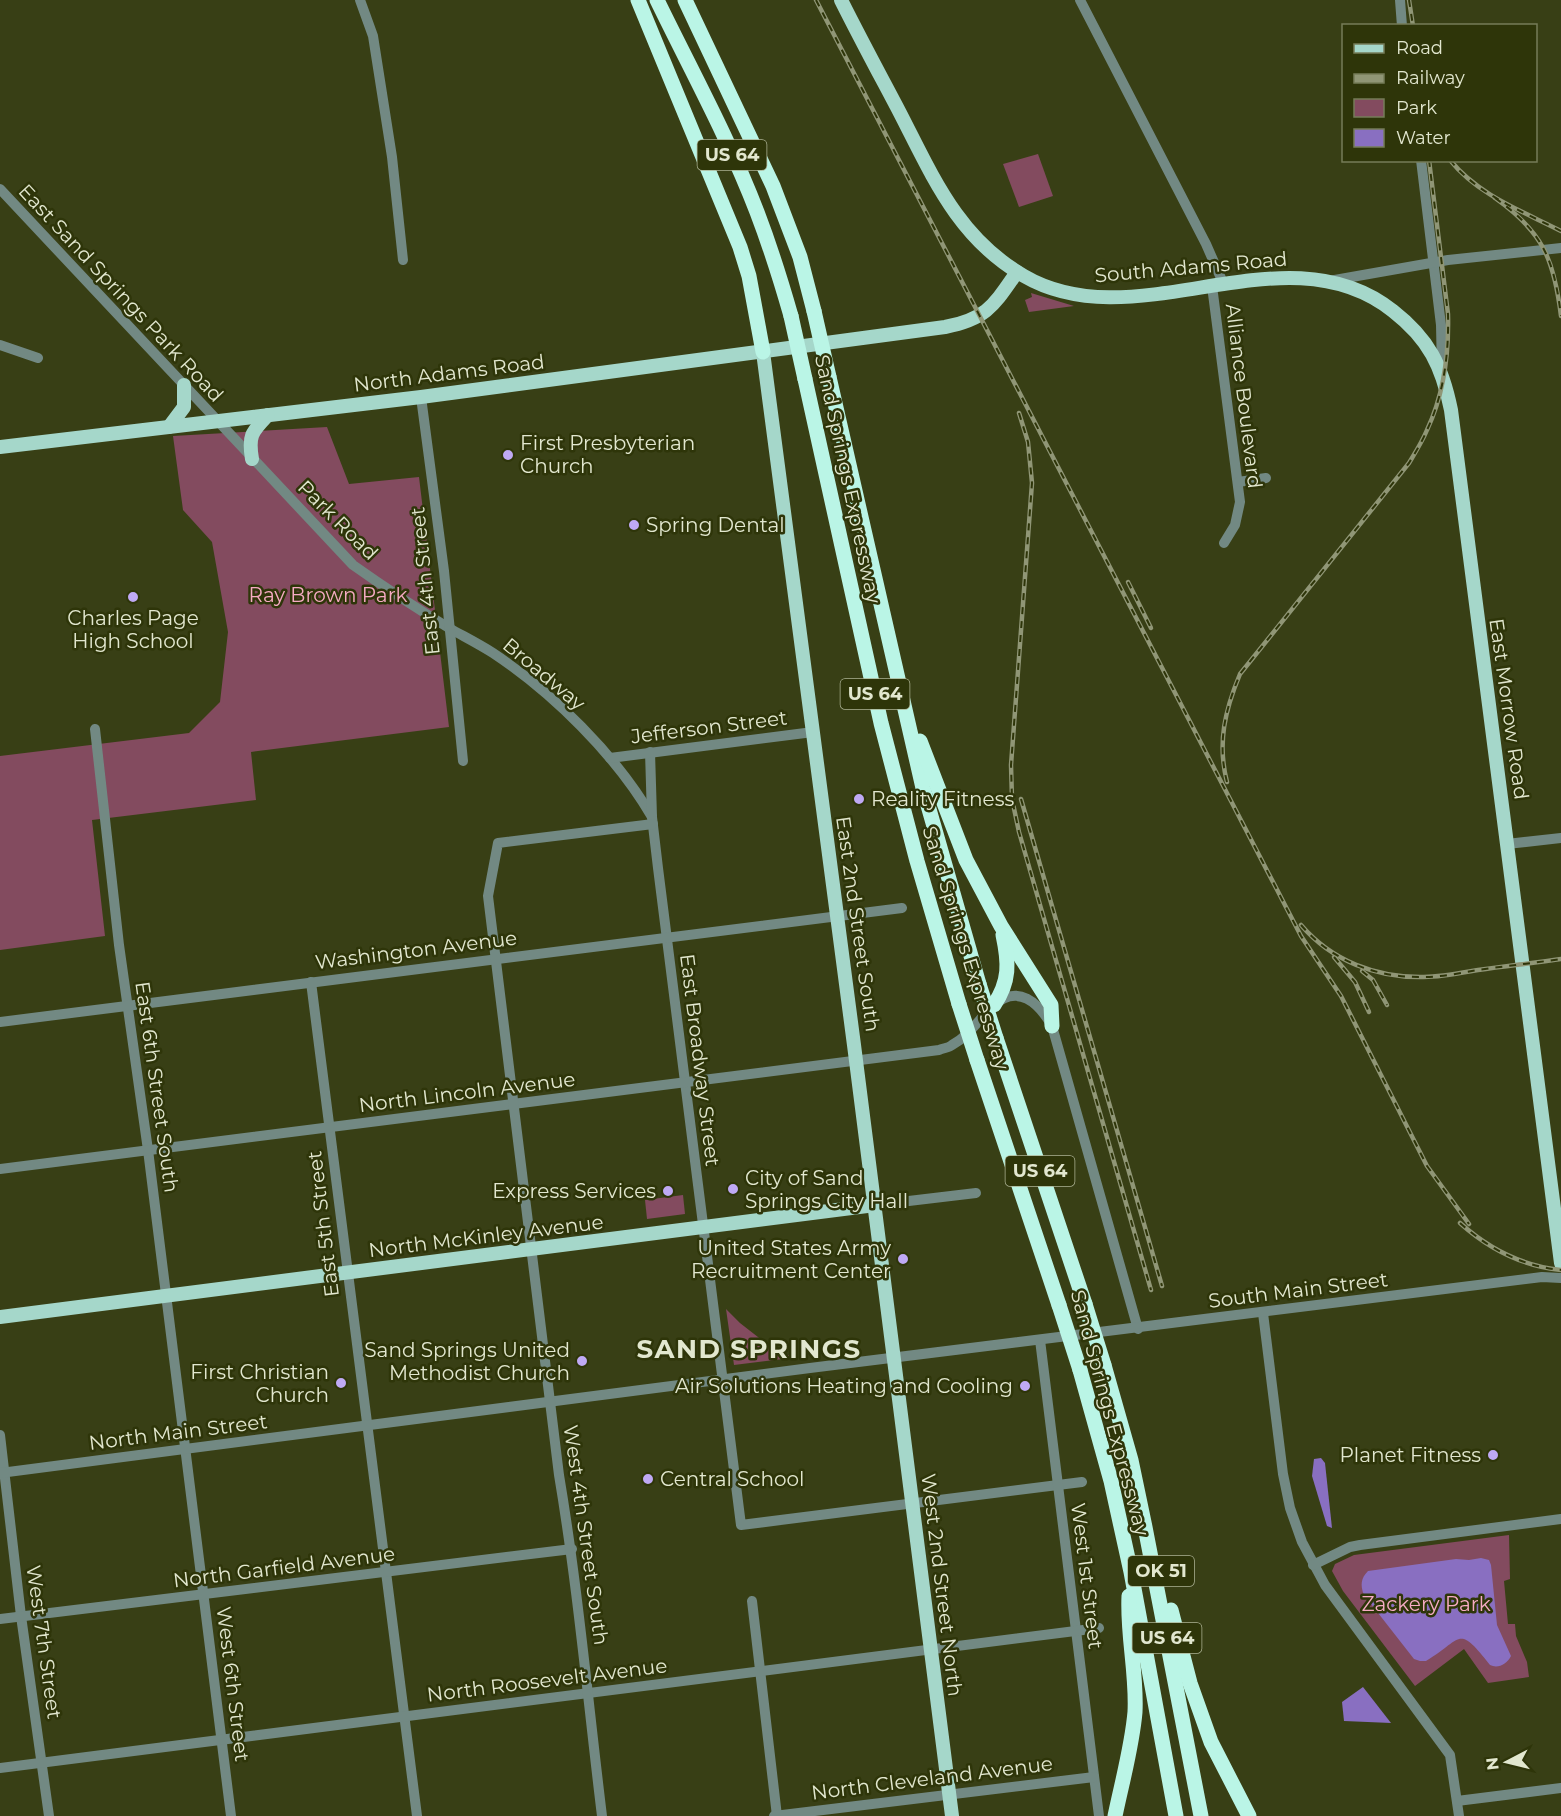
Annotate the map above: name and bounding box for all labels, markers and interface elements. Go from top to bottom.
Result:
legend [1342,24,1537,162]
text: Road [1396,37,1443,59]
text: Railway [1396,67,1465,89]
text: Park [1396,97,1437,119]
text: Water [1396,127,1451,149]
road number: US 64 [698,140,766,170]
street label: East Sand Springs Park Road [14,179,228,407]
street label: South Adams Road [1094,247,1288,287]
street label: Alliance Boulevard [1221,302,1267,490]
street label: North Adams Road [352,349,546,397]
street label: Sand Springs Expressway [810,352,886,606]
place label: First Presbyterian Church [520,431,695,478]
marker: First Presbyterian Church [501,448,515,462]
street label: Park Road [293,475,383,565]
street label: East 4th Street [405,506,445,656]
place label: Spring Dental [646,513,785,537]
marker: Spring Dental [627,518,641,532]
park label: Ray Brown Park [249,583,408,607]
marker: Charles Page High School [126,590,140,604]
place label: Charles Page High School [67,606,199,653]
street label: East Morrow Road [1484,617,1534,801]
street label: Broadway [498,633,590,715]
road number: US 64 [840,679,910,709]
street label: Jefferson Street [629,706,788,749]
place label: Reality Fitness [871,787,1014,811]
marker: Reality Fitness [852,792,866,806]
street label: East 2nd Street South [831,815,885,1033]
street label: Sand Springs Expressway [917,823,1015,1073]
street label: Washington Avenue [314,926,518,974]
street label: East Broadway Street [675,952,725,1168]
street label: East 6th Street South [130,980,184,1194]
street label: North Lincoln Avenue [357,1067,577,1117]
street label: East 5th Street [302,1150,344,1298]
road number: US 64 [1006,1156,1074,1186]
place label: City of Sand Springs City Hall [745,1166,908,1213]
place label: Express Services [492,1179,656,1203]
marker: City of Sand Springs City Hall [726,1182,740,1196]
marker: Express Services [661,1184,675,1198]
street label: North McKinley Avenue [367,1210,605,1262]
place label: United States Army Recruitment Center [691,1236,891,1283]
marker: United States Army Recruitment Center [896,1252,910,1266]
street label: South Main Street [1207,1267,1389,1313]
street label: Sand Springs Expressway [1066,1287,1154,1539]
district label: SAND SPRINGS [637,1333,862,1365]
place label: Sand Springs United Methodist Church [364,1338,570,1385]
marker: Sand Springs United Methodist Church [575,1354,589,1368]
place label: First Christian Church [190,1360,329,1407]
place label: Air Solutions Heating and Cooling [675,1374,1013,1398]
marker: First Christian Church [334,1376,348,1390]
marker: Air Solutions Heating and Cooling [1018,1379,1032,1393]
street label: North Main Street [87,1409,269,1455]
street label: West 4th Street South [559,1423,613,1647]
place label: Planet Fitness [1339,1443,1481,1467]
marker: Planet Fitness [1486,1448,1500,1462]
place label: Central School [660,1467,804,1491]
marker: Central School [641,1472,655,1486]
street label: West 2nd Street North [916,1472,968,1698]
street label: West 1st Street [1066,1502,1108,1650]
street label: North Garfield Avenue [172,1541,396,1593]
road number: OK 51 [1128,1556,1194,1586]
street label: West 7th Street [21,1564,67,1720]
park label: Zackery Park [1361,1592,1491,1616]
street label: West 6th Street [212,1605,254,1763]
road number: US 64 [1132,1623,1202,1653]
street label: North Roosevelt Avenue [426,1653,668,1707]
north arrow [1477,1732,1537,1792]
street label: North Cleveland Avenue [810,1751,1054,1805]
text: N [1482,1756,1503,1771]

